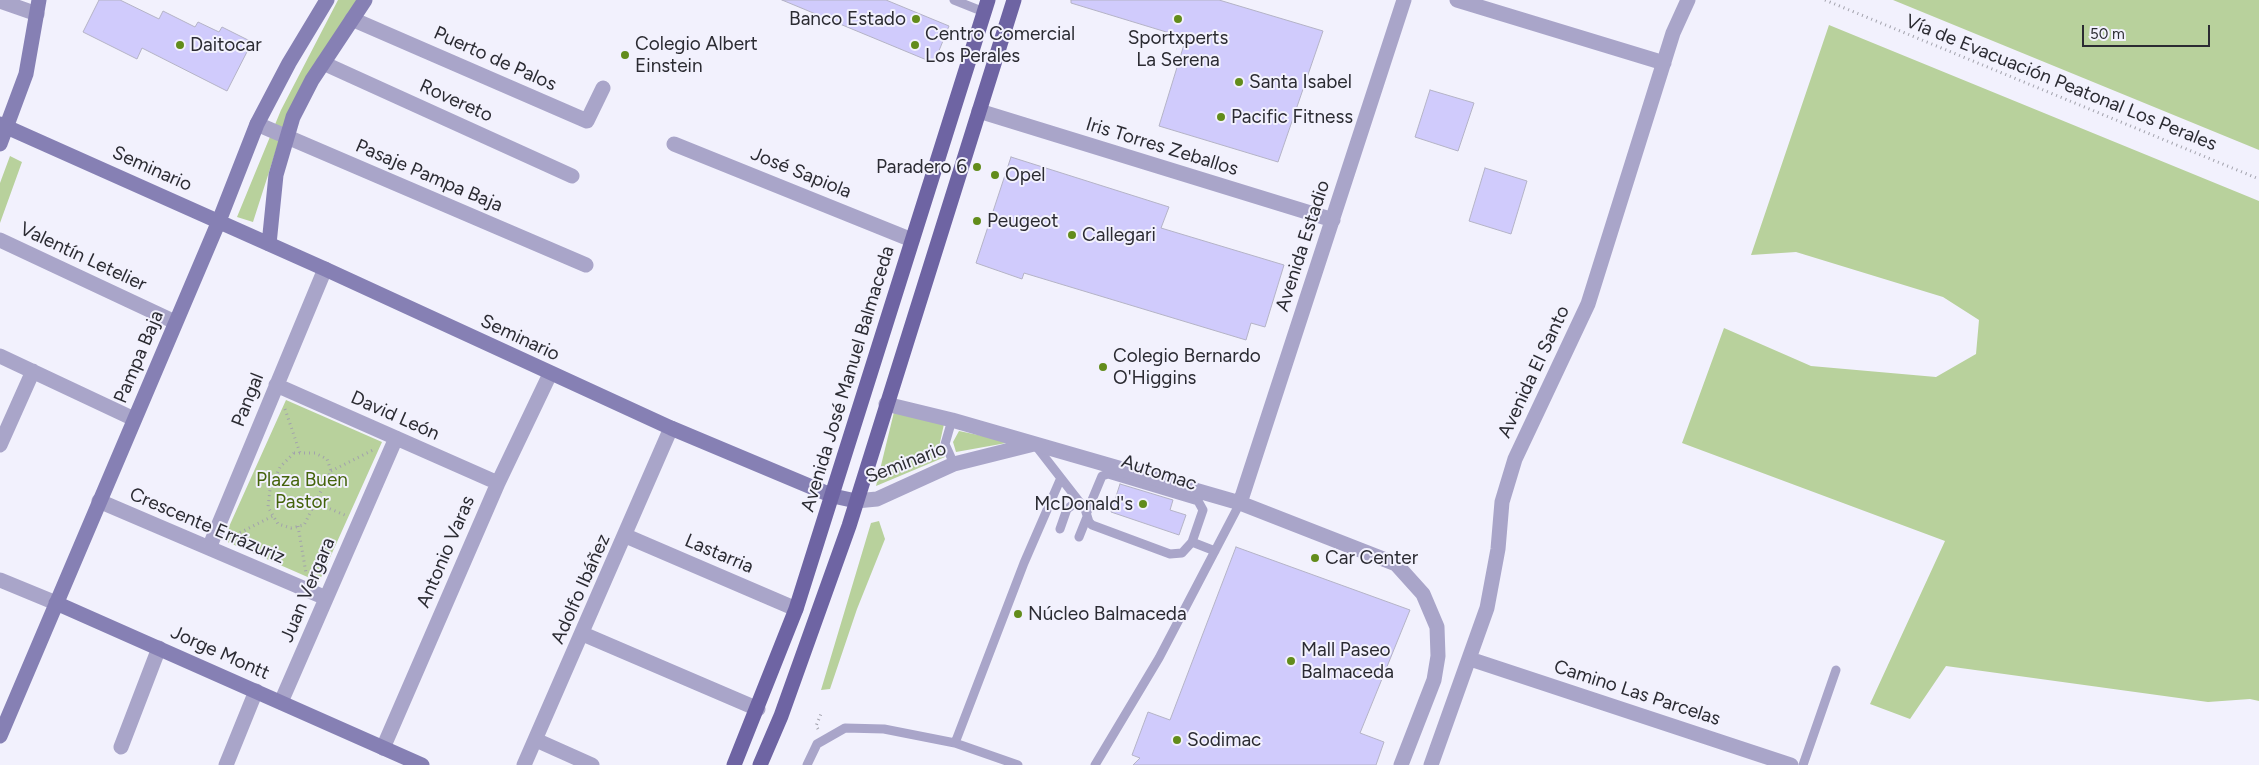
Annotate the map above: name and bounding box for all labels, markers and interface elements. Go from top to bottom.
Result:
place label: Banco Estado [789,8,906,30]
street label: Vía de Evacuación Peatonal Los Perales [1902,10,2220,156]
marker: Banco Estado [910,13,922,25]
marker: Sportxperts La Serena [1172,13,1184,25]
scale bar [2084,15,2212,47]
street label: Puerto de Palos [430,22,560,96]
place label: Centro Comercial Los Perales [925,23,1075,67]
text: 50 m [2090,25,2125,43]
place label: Sportxperts La Serena [1128,27,1228,71]
place label: Colegio Albert Einstein [635,33,758,77]
place label: Daitocar [190,34,262,56]
marker: Daitocar [174,39,186,51]
marker: Centro Comercial Los Perales [909,39,921,51]
marker: Colegio Albert Einstein [619,49,631,61]
place label: Santa Isabel [1249,71,1352,93]
street label: Rovereto [416,75,496,127]
marker: Santa Isabel [1233,76,1245,88]
place label: Pacific Fitness [1231,106,1353,128]
marker: Pacific Fitness [1215,111,1227,123]
street label: Iris Torres Zeballos [1083,113,1241,181]
street label: Pasaje Pampa Baja [352,135,506,217]
street label: Seminario [109,141,195,197]
street label: José Sapiola [747,142,855,204]
place label: Paradero 6 [876,156,967,178]
marker: Paradero 6 [971,161,983,173]
place label: Opel [1005,164,1046,186]
marker: Opel [989,169,1001,181]
street label: Avenida Estadio [1271,177,1335,315]
place label: Peugeot [987,210,1059,232]
marker: Peugeot [971,215,983,227]
street label: Valentín Letelier [16,218,150,296]
place label: Callegari [1082,224,1156,246]
marker: Callegari [1066,229,1078,241]
street label: Avenida José Manuel Balmaceda [797,243,899,515]
street label: Avenida El Santo [1493,302,1575,442]
street label: Pampa Baja [109,307,169,407]
street label: Seminario [477,310,563,366]
place label: Colegio Bernardo O'Higgins [1113,345,1261,389]
marker: Colegio Bernardo O'Higgins [1097,361,1109,373]
street label: Pangal [227,370,269,430]
street label: David León [347,386,443,446]
street label: Seminario [862,437,950,489]
street label: Automac [1119,450,1199,496]
park label: Plaza Buen Pastor [256,469,348,513]
street label: Crescente Errázuriz [126,483,288,569]
street label: Antonio Varas [412,493,480,611]
place label: McDonald's [1034,493,1133,515]
marker: McDonald's [1137,498,1149,510]
street label: Lastarria [681,529,757,579]
street label: Adolfo Ibáñez [547,530,615,648]
street label: Juan Vergara [276,534,340,646]
place label: Car Center [1325,547,1418,569]
marker: Car Center [1309,552,1321,564]
place label: Núcleo Balmaceda [1028,603,1187,625]
marker: Núcleo Balmaceda [1012,608,1024,620]
street label: Jorge Montt [167,621,273,685]
place label: Mall Paseo Balmaceda [1301,639,1394,683]
marker: Mall Paseo Balmaceda [1285,655,1297,667]
street label: Camino Las Parcelas [1551,655,1723,731]
place label: Sodimac [1187,729,1261,751]
marker: Sodimac [1171,734,1183,746]

